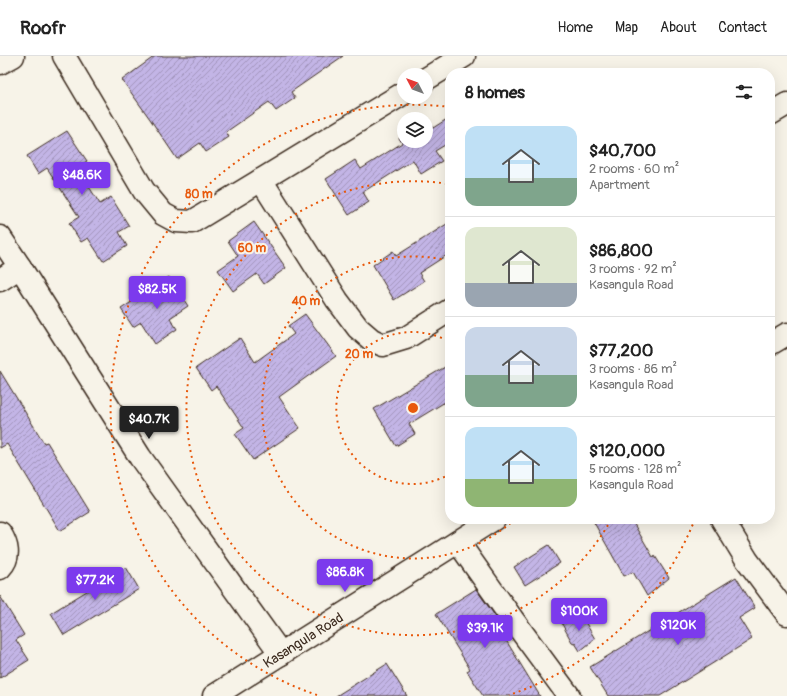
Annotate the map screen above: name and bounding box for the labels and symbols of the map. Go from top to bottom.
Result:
north arrow [397,68,433,104]
pin: $48.6K [49,162,115,196]
text: 80 m [185,187,213,202]
text: 60 m [238,241,267,256]
pin: $82.5K [124,276,190,310]
text: 40 m [291,294,321,309]
text: 20 m [345,347,373,362]
centre of rings [406,401,420,415]
pin: $40.7K [116,406,182,440]
pin: $86.8K [312,559,378,593]
pin: $77.2K [62,567,128,601]
pin: $100K [551,598,607,632]
street label: Kasangula Road [260,609,347,672]
pin: $120K [650,612,706,646]
pin: $39.1K [452,615,518,649]

